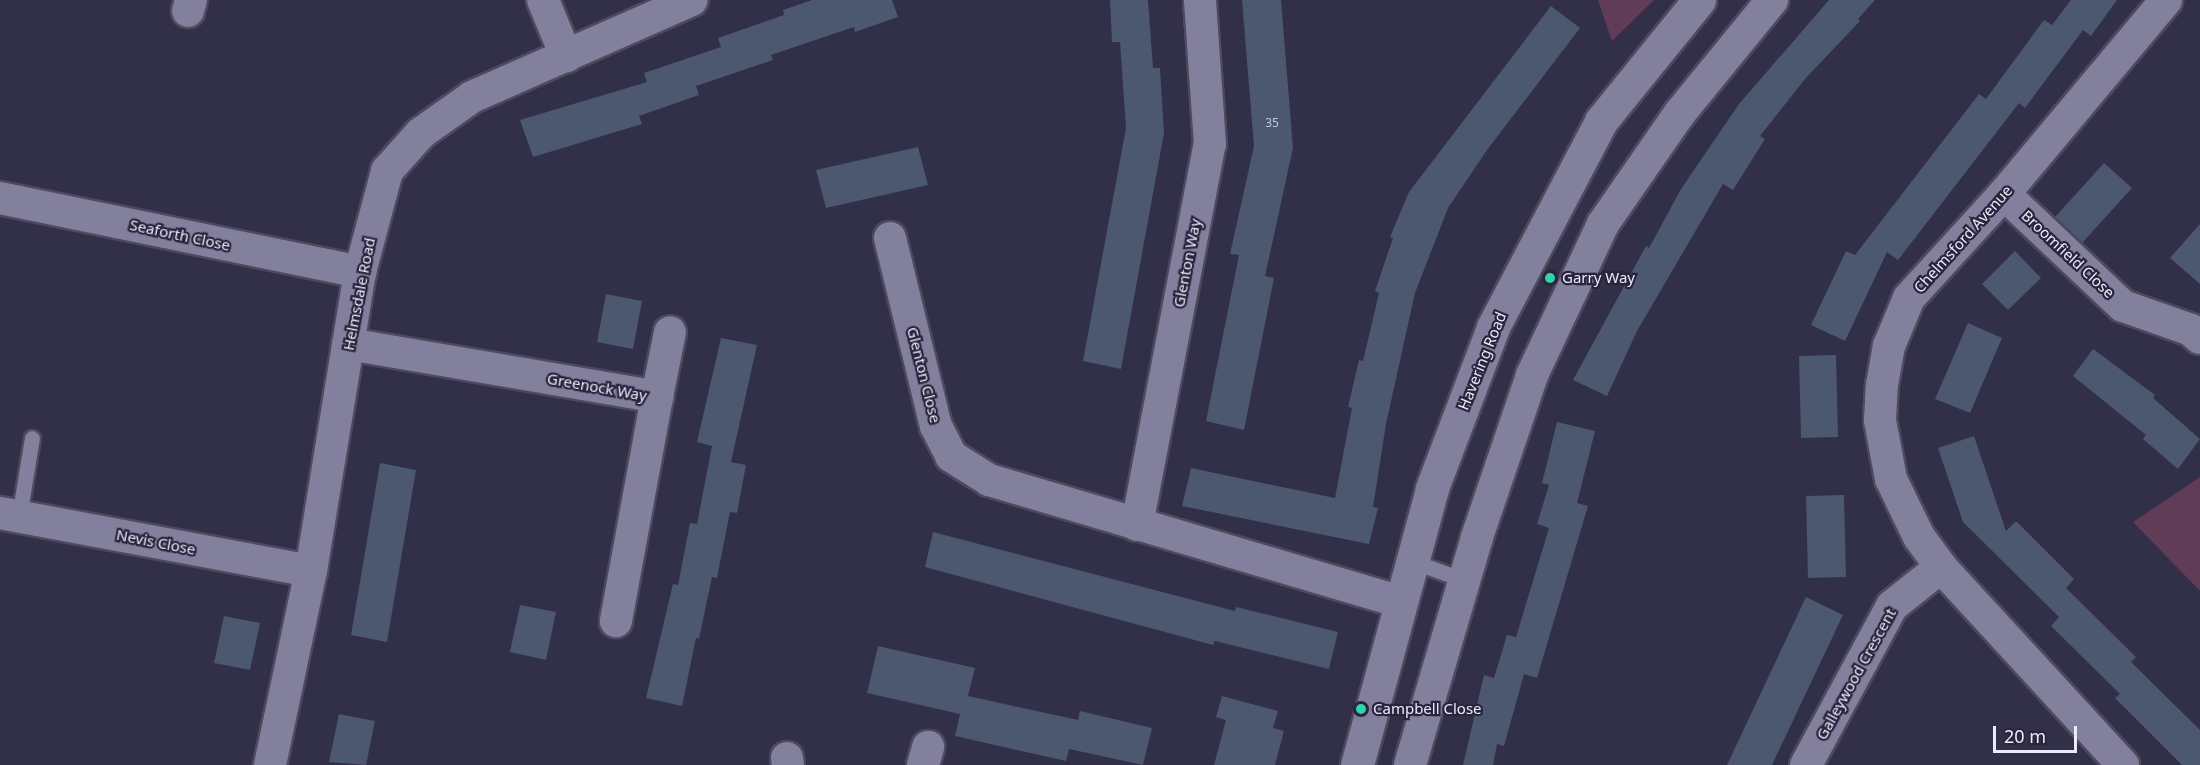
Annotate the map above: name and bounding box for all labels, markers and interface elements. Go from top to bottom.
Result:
house number: 35 [1265,116,1279,130]
street label: Chelmsford Avenue [1910,182,2016,296]
street label: Broomfield Close [2018,206,2118,302]
street label: Seaforth Close [128,216,232,254]
street label: Glenton Way [1170,217,1204,309]
street label: Helmsdale Road [339,236,379,352]
place label: Garry Way [1562,269,1635,287]
marker: Garry Way [1543,271,1557,285]
street label: Havering Road [1454,309,1510,413]
street label: Glenton Close [903,325,945,425]
street label: Greenock Way [546,369,648,405]
street label: Nevis Close [115,526,197,558]
street label: Galleywood Crescent [1812,605,1900,743]
place label: Campbell Close [1373,700,1482,718]
marker: Campbell Close [1354,702,1368,716]
scale bar [1996,714,2080,752]
text: 20 m [2004,724,2046,748]

